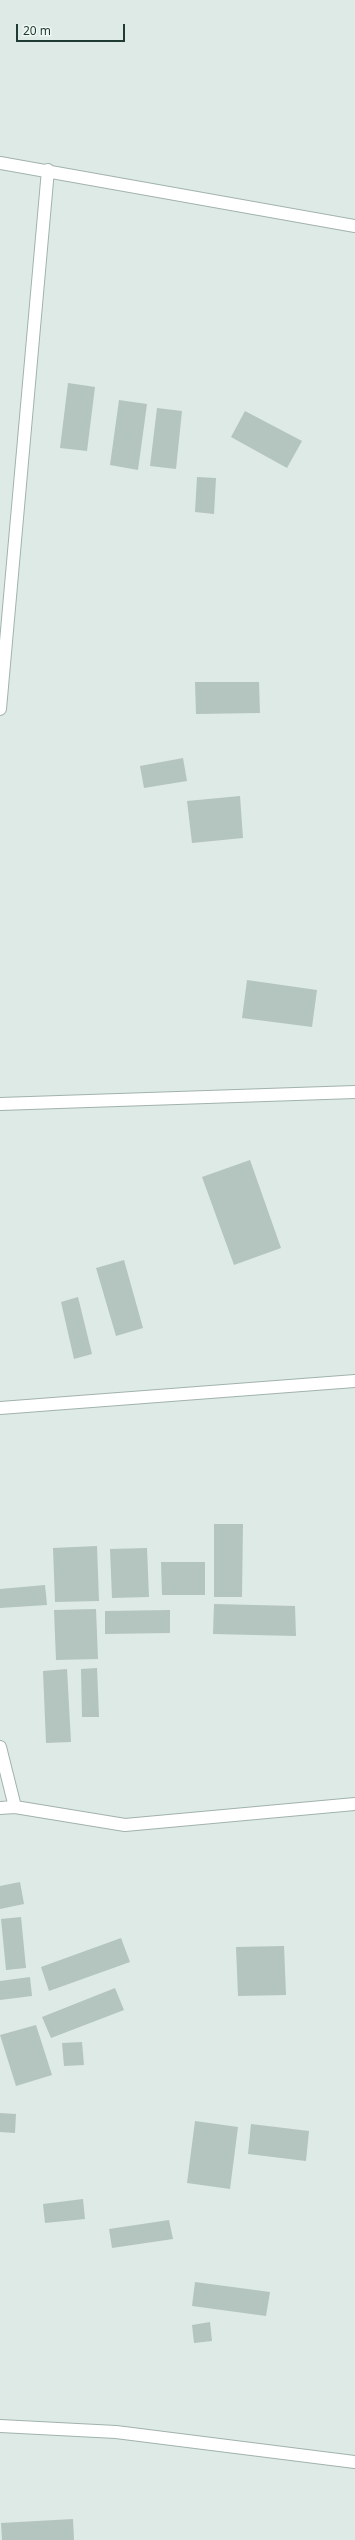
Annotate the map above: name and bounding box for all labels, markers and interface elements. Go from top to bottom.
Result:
scale bar [18,16,127,42]
text: 20 m [23,22,51,39]

